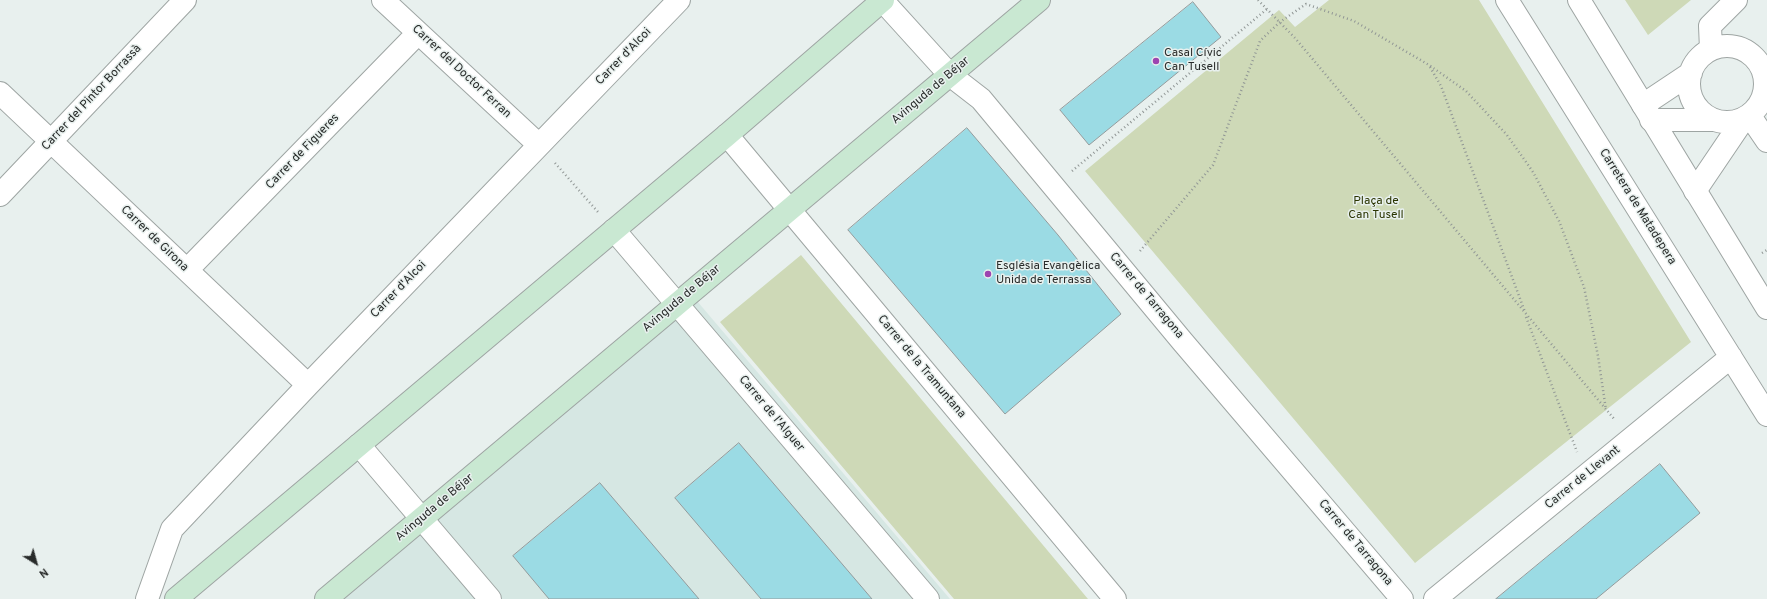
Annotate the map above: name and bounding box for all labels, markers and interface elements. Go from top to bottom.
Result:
street label: Carrer del Doctor Ferran [408,22,514,122]
street label: Carrer d'Alcoi [593,25,655,89]
street label: Carrer del Pintor Borrassà [39,42,145,154]
place label: Casal Cívic Can Tusell [1164,47,1222,75]
street label: Avinguda de Béjar [889,54,973,128]
marker: Casal Cívic Can Tusell [1151,56,1161,66]
street label: Carrer de Figueres [263,111,343,193]
street label: Carretera de Matadepera [1595,146,1679,268]
park label: Plaça de Can Tusell [1348,195,1404,223]
street label: Carrer de Girona [117,203,191,275]
street label: Carrer de Tarragona [1106,250,1186,342]
street label: Carrer d'Alcoi [368,258,430,322]
place label: Església Evangèlica Unida de Terrassa [996,260,1100,288]
street label: Avinguda de Béjar [640,262,724,336]
marker: Església Evangèlica Unida de Terrassa [983,269,993,279]
street label: Carrer de la Tramuntana [874,313,968,421]
street label: Carrer de l'Alguer [735,373,807,455]
street label: Carrer de Llevant [1542,443,1624,513]
street label: Avinguda de Béjar [393,471,477,545]
street label: Carrer de Tarragona [1315,497,1395,589]
north arrow [16,543,56,583]
text: N [36,565,51,581]

